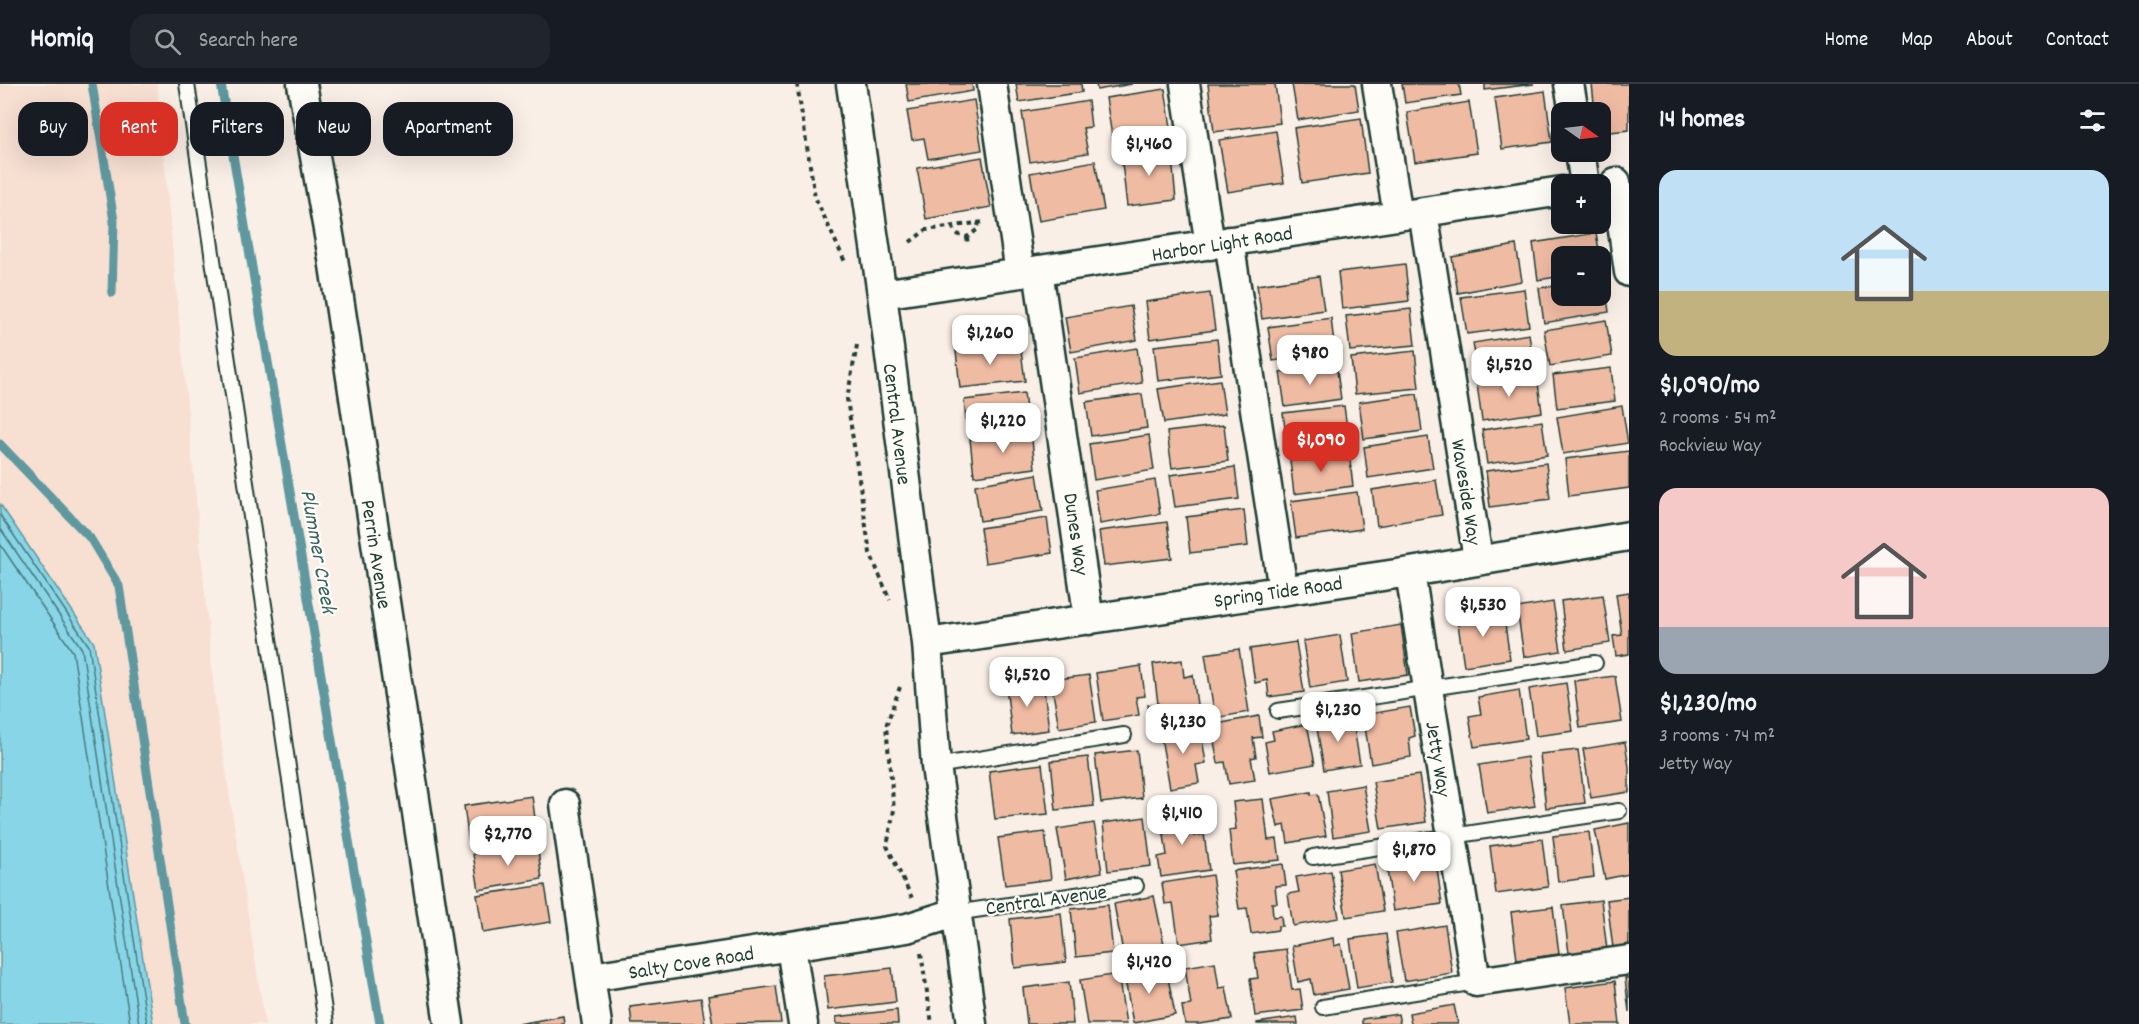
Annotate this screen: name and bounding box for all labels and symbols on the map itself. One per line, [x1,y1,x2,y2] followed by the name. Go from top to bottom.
[1551,102,1611,162] north arrow
[1100,126,1198,177] pin: $1,460
[1150,220,1295,272] street label: Harbor Light Road
[941,315,1039,366] pin: $1,260
[1274,335,1346,386] pin: $980
[1460,347,1558,398] pin: $1,520
[873,362,917,487] street label: Central Avenue
[954,403,1052,454] pin: $1,220
[1272,422,1370,473] pin: $1,090
[1441,437,1487,548] street label: Waveside Way
[290,487,343,618] water label: Plummer Creek
[1053,491,1095,578] street label: Dunes Way
[351,498,397,611] street label: Perrin Avenue
[1212,570,1345,618] street label: Spring Tide Road
[1434,587,1532,638] pin: $1,530
[978,657,1076,708] pin: $1,520
[1289,692,1387,743] pin: $1,230
[1134,704,1232,755] pin: $1,230
[1415,720,1457,800] street label: Jetty Way
[1133,795,1231,846] pin: $1,410
[459,816,557,867] pin: $2,770
[1365,832,1463,883] pin: $1,870
[984,879,1109,925] street label: Central Avenue
[626,940,757,990] street label: Salty Cove Road
[1100,944,1198,995] pin: $1,420

